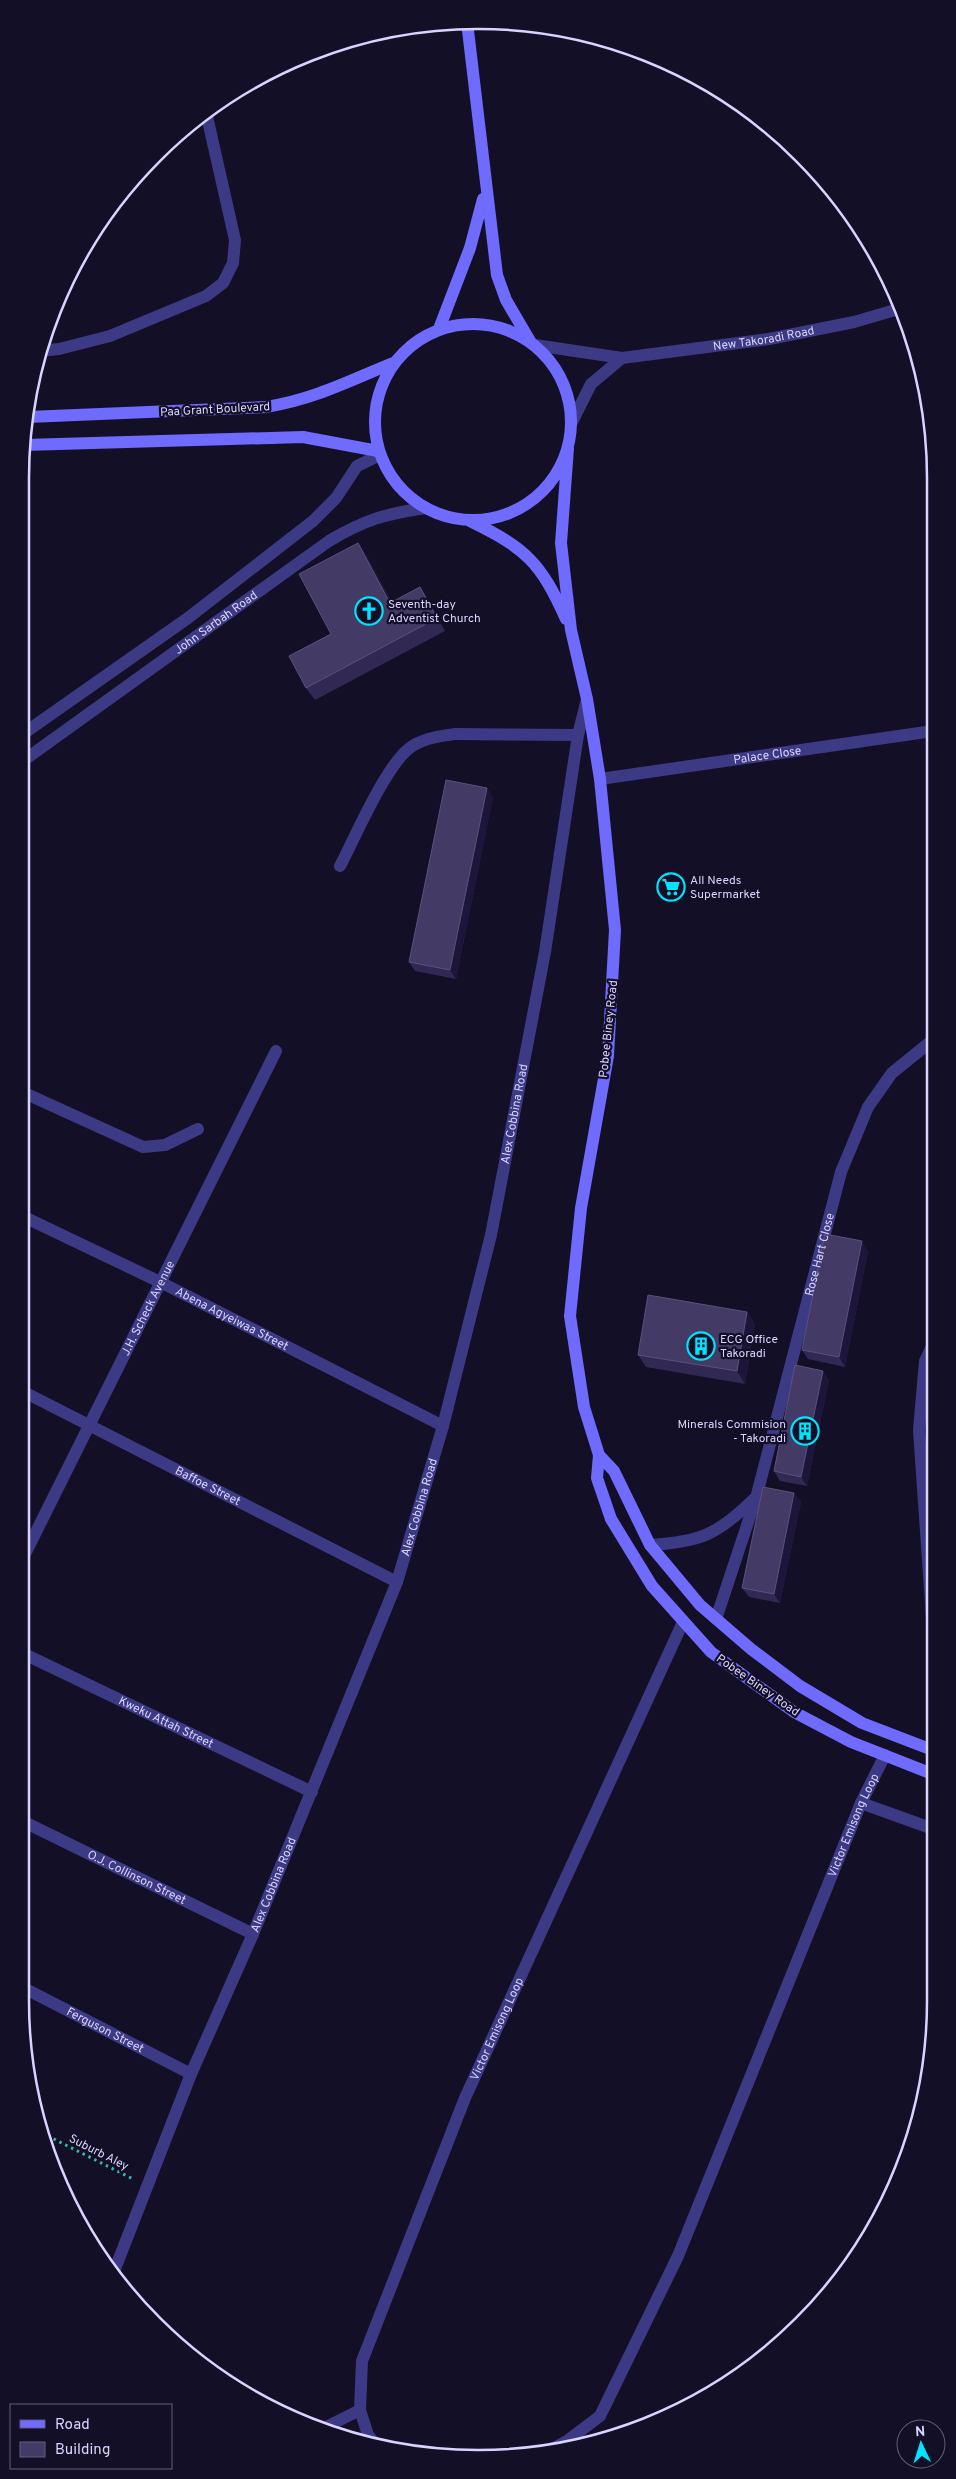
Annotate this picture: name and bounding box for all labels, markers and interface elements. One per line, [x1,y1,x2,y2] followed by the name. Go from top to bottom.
[712,323,816,355] street label: New Takoradi Road
[160,399,270,421] street label: Paa Grant Boulevard
[172,588,261,658] street label: John Sarbah Road
[354,596,384,626] church icon: Seventh-day Adventist Church
[388,597,481,627] place label: Seventh-day Adventist Church
[733,743,802,769] street label: Palace Close
[656,872,686,902] supermarket icon: All Needs Supermarket
[690,873,760,903] place label: All Needs Supermarket
[596,979,622,1079] street label: Pobee Biney Road
[498,1063,532,1165] street label: Alex Cobbina Road
[802,1212,839,1298] street label: Rose Hart Close
[118,1258,179,1359] street label: J.H. Scheck Avenue
[172,1284,291,1355] street label: Abena Agyeiwaa Street
[686,1331,716,1361] building icon: ECG Office Takoradi
[720,1332,778,1362] place label: ECG Office Takoradi
[790,1416,820,1446] building icon: Minerals Commision - Takoradi
[677,1417,786,1447] place label: Minerals Commision - Takoradi
[398,1457,442,1558] street label: Alex Cobbina Road
[172,1463,243,1510] street label: Baffoe Street
[713,1651,802,1721] street label: Pobee Biney Road
[116,1693,216,1753] street label: Kweku Attah Street
[825,1771,884,1880] street label: Victor Emisong Loop
[247,1835,301,1935] street label: Alex Cobbina Road
[84,1847,188,1909] street label: O.J. Collinson Street
[467,1975,528,2083] street label: Victor Emisong Loop
[63,2004,146,2057] street label: Ferguson Street
[66,2131,131,2175] street label: Suburb Aley
[10,2404,172,2469] legend
[55,2416,90,2435] text: Road
[896,2419,946,2469] north arrow
[915,2424,926,2441] text: N
[55,2441,110,2460] text: Building

